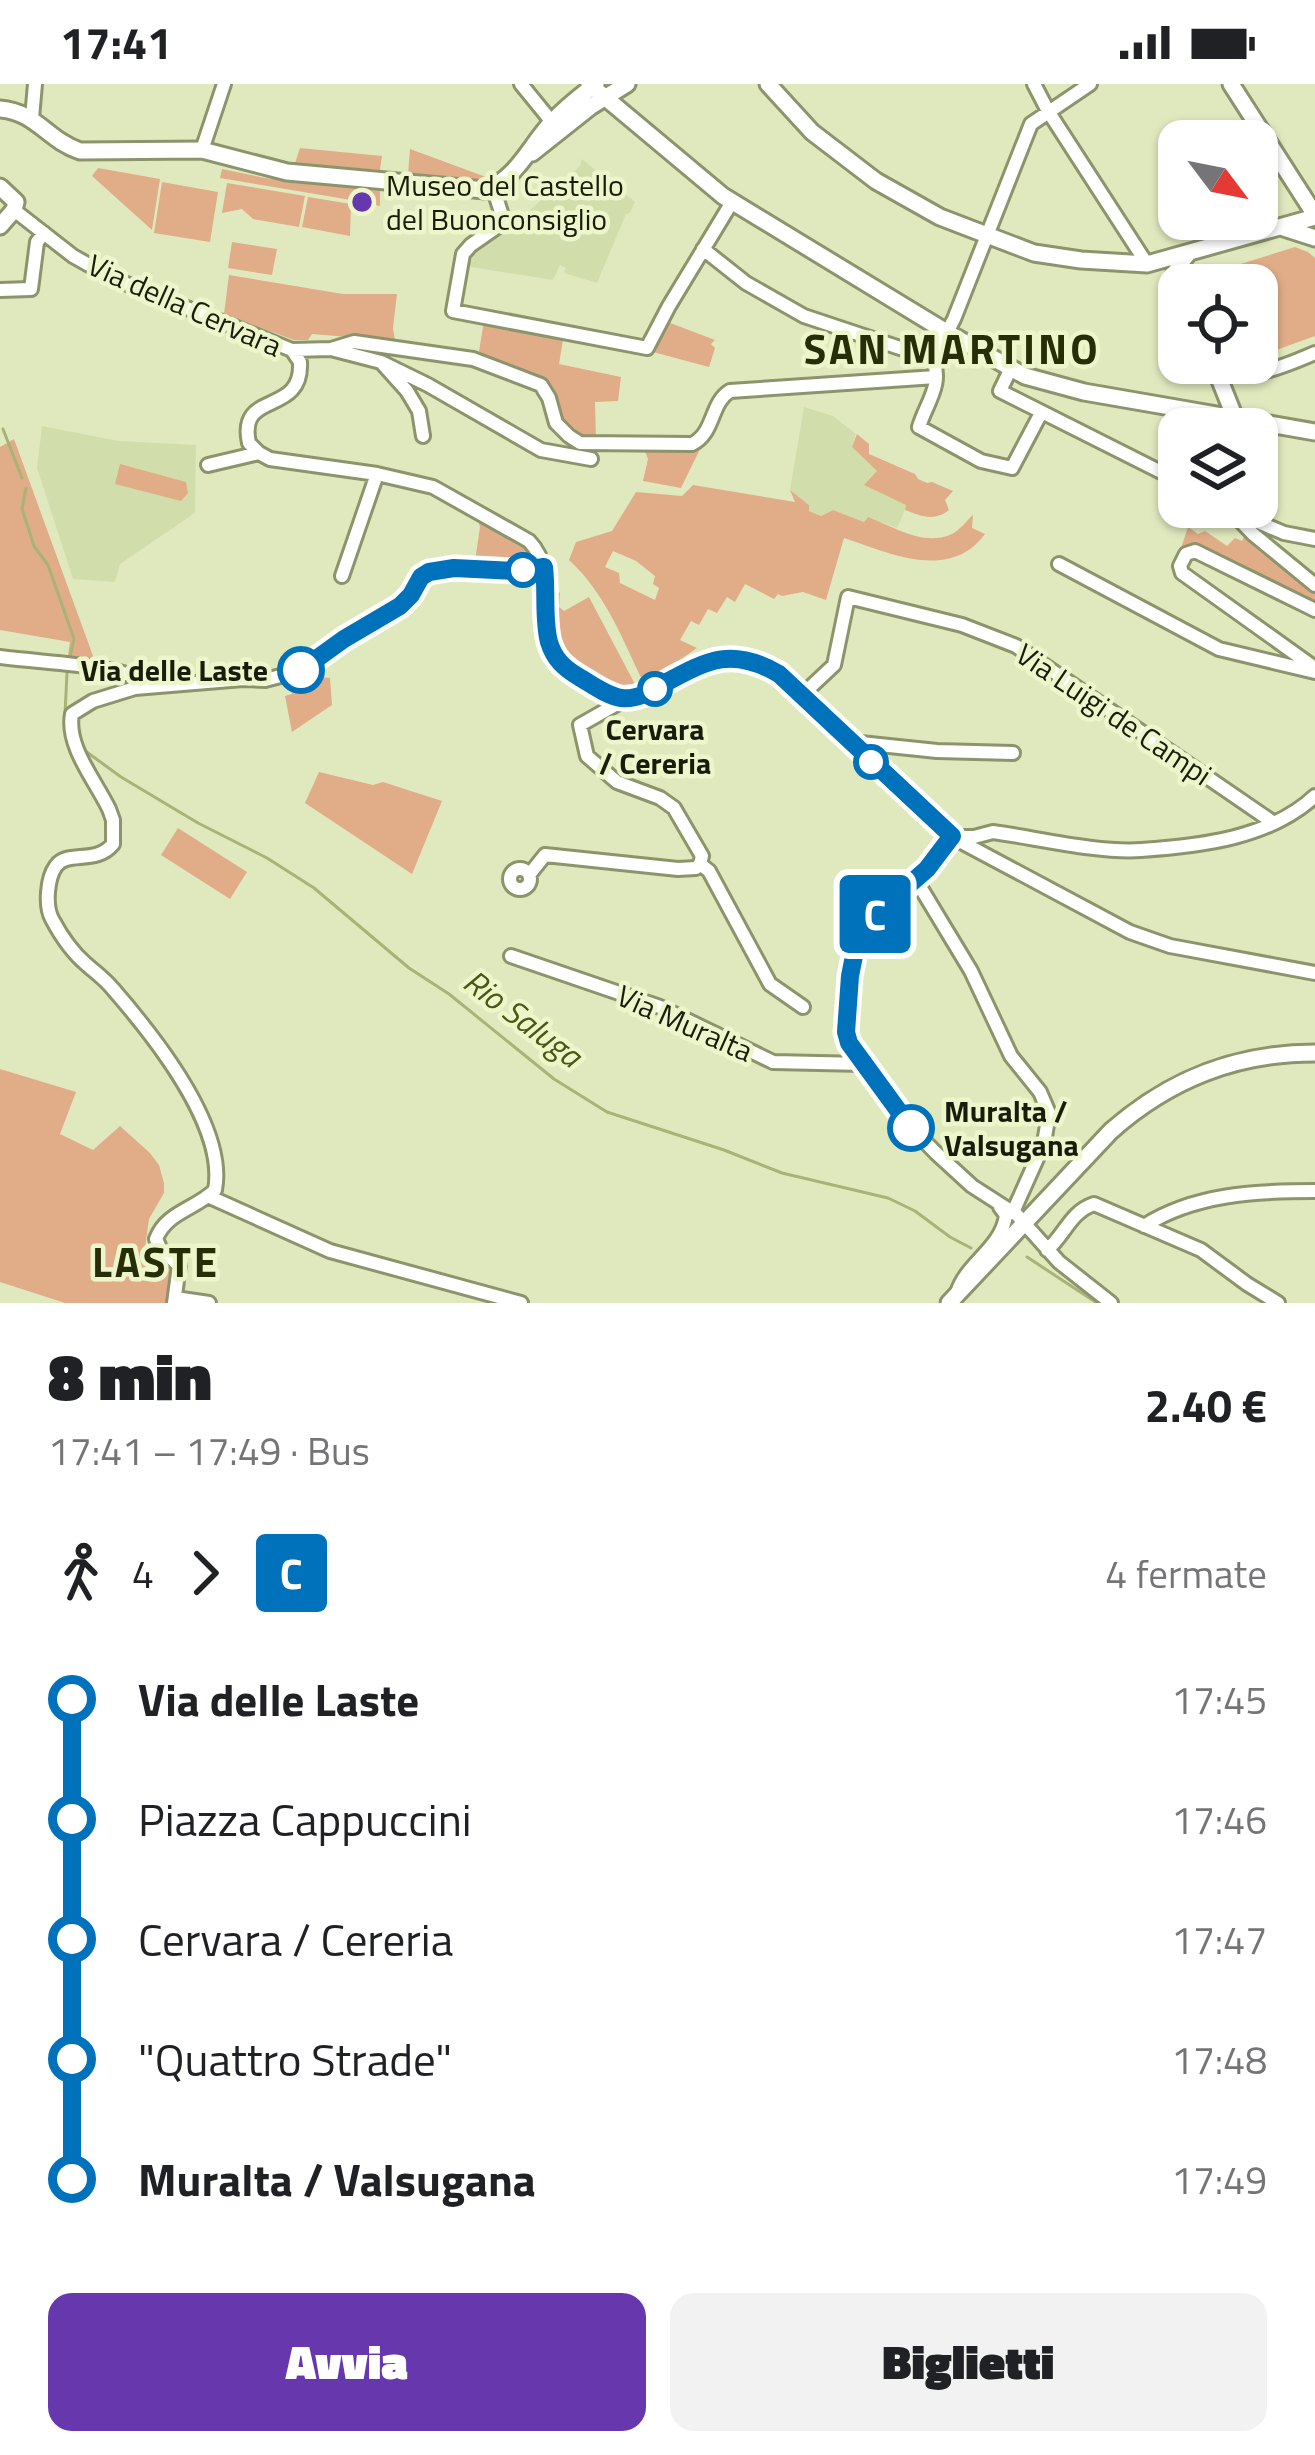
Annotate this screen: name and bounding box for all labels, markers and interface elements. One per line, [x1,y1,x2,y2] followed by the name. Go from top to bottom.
[60,8,172,76] text: 17:41
[1158,120,1278,240] north arrow
[1158,120,1278,528] map controls
[386,162,624,242] place label: Museo del Castello del Buonconsiglio
[349,189,375,215] marker: Museo del Castello del Buonconsiglio
[80,242,290,368] street label: Via della Cervara
[1158,264,1278,384] button: locate
[803,316,1101,380] district label: SAN MARTINO
[1158,408,1278,528] button: layers
[507,554,539,586] unlabelled marker
[1007,631,1221,797] street label: Via Luigi de Campi
[81,647,268,693] place label: Via delle Laste
[279,648,323,692] marker: Via delle Laste
[639,673,671,705] marker: Cervara / Cereria
[599,706,711,786] place label: Cervara / Cereria
[855,746,887,778] unlabelled marker
[836,875,914,953] line badge: C
[864,882,886,946] text: C
[453,957,595,1081] water label: Rio Saluga
[610,973,760,1073] street label: Via Muralta
[944,1088,1079,1168] place label: Muralta / Valsugana
[889,1106,933,1150] marker: Muralta / Valsugana
[92,1229,220,1293] district label: LASTE
[48,1325,212,1426] text: 8 min
[1145,1371,1267,1439] text: 2.40 €
[48,1421,370,1480] text: 17:41 – 17:49 · Bus
[48,1540,114,1606] icon: walk
[172,1540,238,1606] icon: forward
[280,1541,303,1605] text: C
[132,1544,154,1603] text: 4
[1105,1544,1267,1603] text: 4 fermate
[138,1665,419,1733] text: Via delle Laste
[1171,1670,1267,1729] text: 17:45
[138,1785,472,1853] text: Piazza Cappuccini
[1171,1790,1267,1849] text: 17:46
[138,1905,453,1973] text: Cervara / Cereria
[1171,1910,1267,1969] text: 17:47
[138,2025,452,2093] text: "Quattro Strade"
[1171,2030,1267,2089] text: 17:48
[138,2145,536,2213] text: Muralta / Valsugana
[1171,2150,1267,2209] text: 17:49
[48,2293,646,2431] button: Avvia
[670,2293,1267,2431] button: Biglietti

